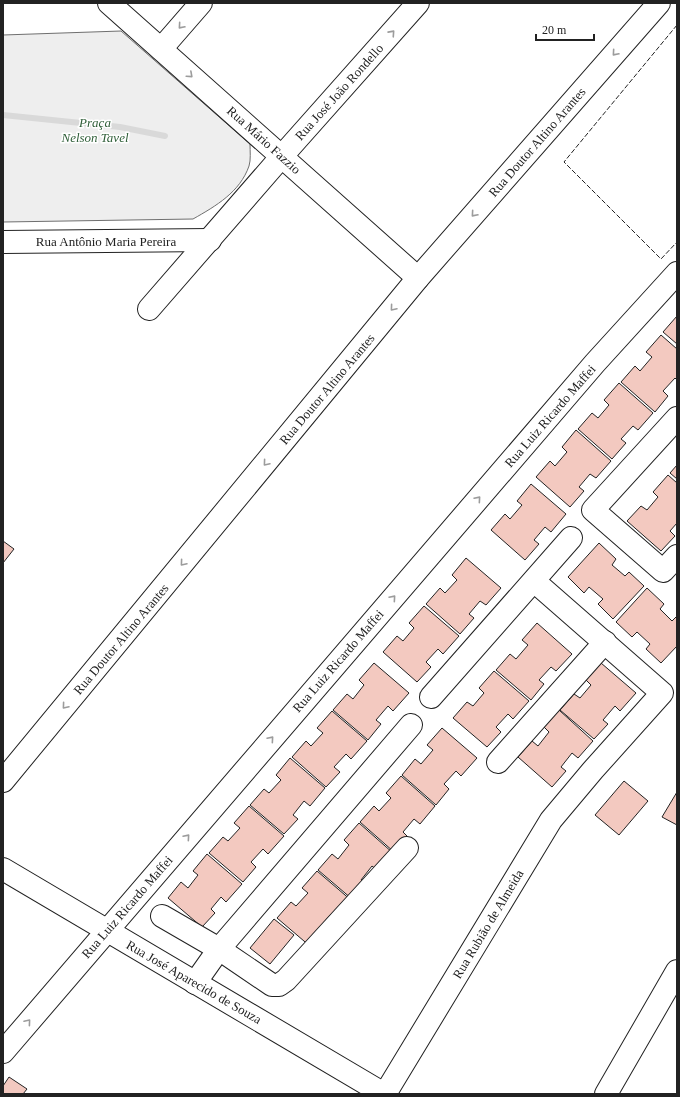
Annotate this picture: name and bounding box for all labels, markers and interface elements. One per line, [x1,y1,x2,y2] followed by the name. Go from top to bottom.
[536,16,594,42] scale bar
[179,21,186,29] one-way arrow
[542,23,567,37] text: 20 m
[387,30,394,38] one-way arrow
[292,41,386,143] street label: Rua José João Rondello
[613,49,620,56] one-way arrow
[185,70,193,77] one-way arrow
[485,84,589,200] street label: Rua Doutor Altino Arantes
[224,103,304,177] street label: Rua Mário Fazzio
[60,115,129,145] park label: Praça Nelson Tavel
[471,209,479,217] one-way arrow
[36,234,176,249] street label: Rua Antônio Maria Pereira
[391,304,398,311] one-way arrow
[276,331,378,447] street label: Rua Doutor Altino Arantes
[501,361,599,470] street label: Rua Luiz Ricardo Maffei
[263,458,270,465] one-way arrow
[473,497,480,504] one-way arrow
[181,558,188,565] one-way arrow
[70,581,172,697] street label: Rua Doutor Altino Arantes
[388,595,395,602] one-way arrow
[289,606,387,715] street label: Rua Luiz Ricardo Maffei
[62,702,69,709] one-way arrow
[267,736,274,743] one-way arrow
[182,835,189,842] one-way arrow
[78,852,176,961] street label: Rua Luiz Ricardo Maffei
[449,867,527,981] street label: Rua Rubião de Almeida
[124,937,265,1027] street label: Rua José Aparecido de Souza
[24,1020,31,1027] one-way arrow

